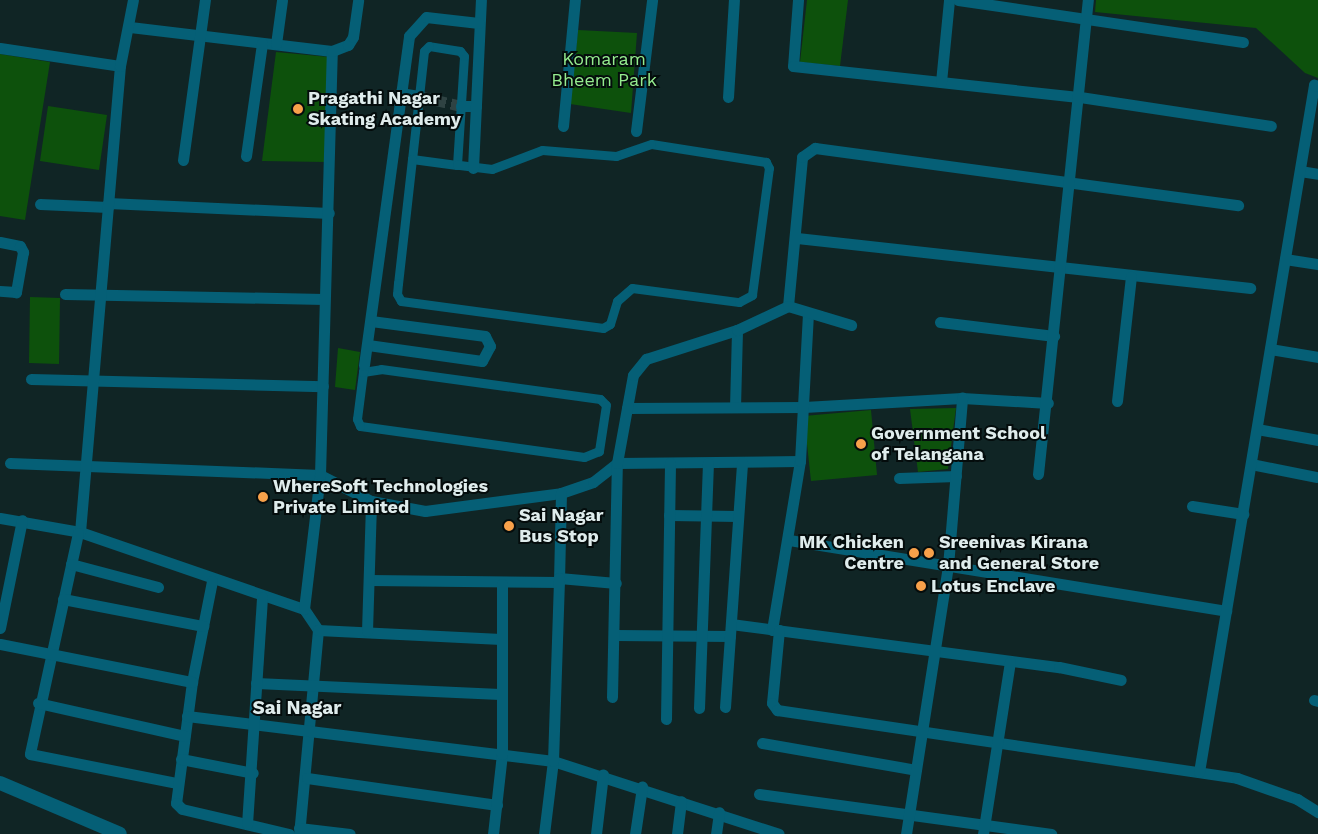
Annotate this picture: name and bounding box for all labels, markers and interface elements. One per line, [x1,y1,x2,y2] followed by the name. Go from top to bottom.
[551,49,657,92] park label: Komaram Bheem Park
[308,88,461,130] place label: Pragathi Nagar Skating Academy
[292,103,304,115] marker: Pragathi Nagar Skating Academy
[871,423,1046,466] place label: Government School of Telangana
[855,438,867,450] marker: Government School of Telangana
[273,476,488,518] place label: WhereSoft Technologies Private Limited
[257,491,269,503] marker: WhereSoft Technologies Private Limited
[519,505,603,548] place label: Sai Nagar Bus Stop
[503,520,515,532] marker: Sai Nagar Bus Stop
[799,532,904,574] place label: MK Chicken Centre
[939,532,1099,574] place label: Sreenivas Kirana and General Store
[908,547,920,559] marker: MK Chicken Centre
[923,547,935,559] marker: Sreenivas Kirana and General Store
[931,575,1055,597] place label: Lotus Enclave
[915,580,927,592] marker: Lotus Enclave
[252,697,342,719] district label: Sai Nagar

